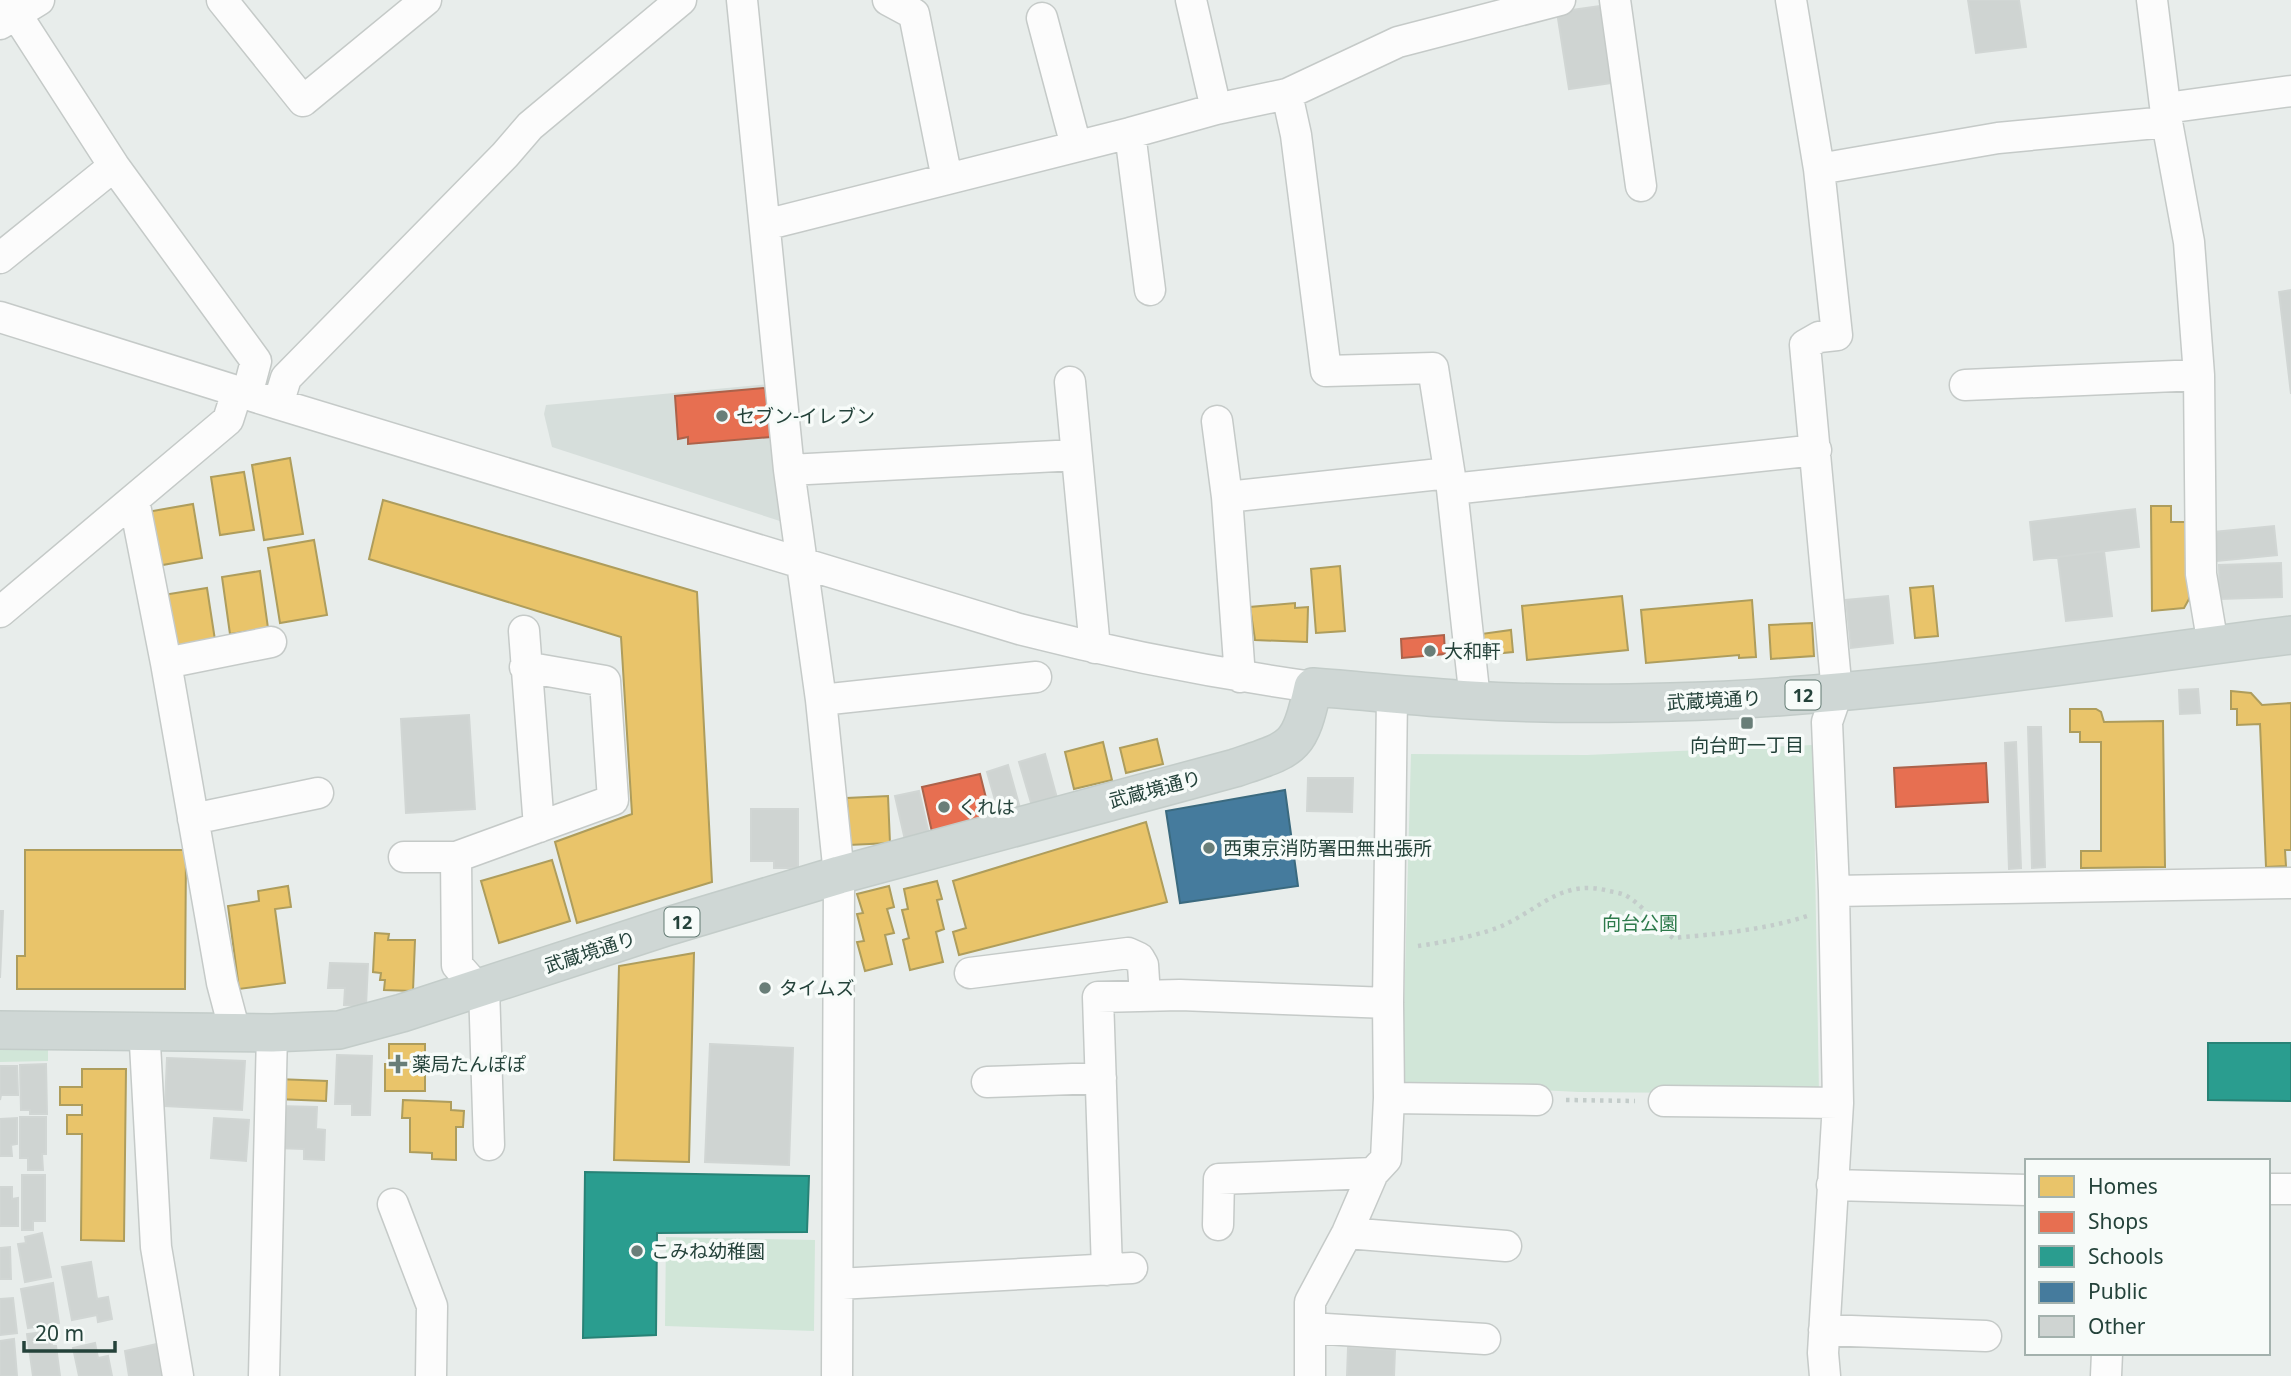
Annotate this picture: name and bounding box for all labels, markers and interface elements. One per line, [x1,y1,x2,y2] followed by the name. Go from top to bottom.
[736,403,875,429] place label: セブン-イレブン
[714,408,730,424] marker: セブン-イレブン
[1444,638,1501,664] place label: 大和軒
[1422,643,1438,659] marker: 大和軒
[1786,680,1820,710] road number: 12
[1666,685,1762,715] street label: 武蔵境通り
[1739,715,1755,731] marker: 向台町一丁目
[1690,732,1804,758] place label: 向台町一丁目
[1106,764,1204,814] street label: 武蔵境通り
[958,794,1015,820] place label: くれは
[936,799,952,815] marker: くれは
[1223,835,1432,861] place label: 西東京消防署田無出張所
[1201,840,1217,856] marker: 西東京消防署田無出張所
[664,908,700,937] road number: 12
[1602,910,1678,936] park label: 向台公園
[541,925,639,979] street label: 武蔵境通り
[779,975,855,1001] place label: タイムズ
[757,980,773,996] marker: タイムズ
[412,1051,526,1077] place label: 薬局たんぽぽ
[390,1056,406,1072] marker: 薬局たんぽぽ
[2025,1159,2270,1355] legend
[2088,1172,2158,1200] text: Homes
[2088,1207,2148,1235] text: Shops
[651,1238,765,1264] place label: こみね幼稚園
[2088,1242,2163,1270] text: Schools
[629,1243,645,1259] marker: こみね幼稚園
[2088,1277,2148,1305] text: Public
[24,1310,116,1354] scale bar
[2088,1312,2146,1340] text: Other
[35,1319,84,1347] text: 20 m

